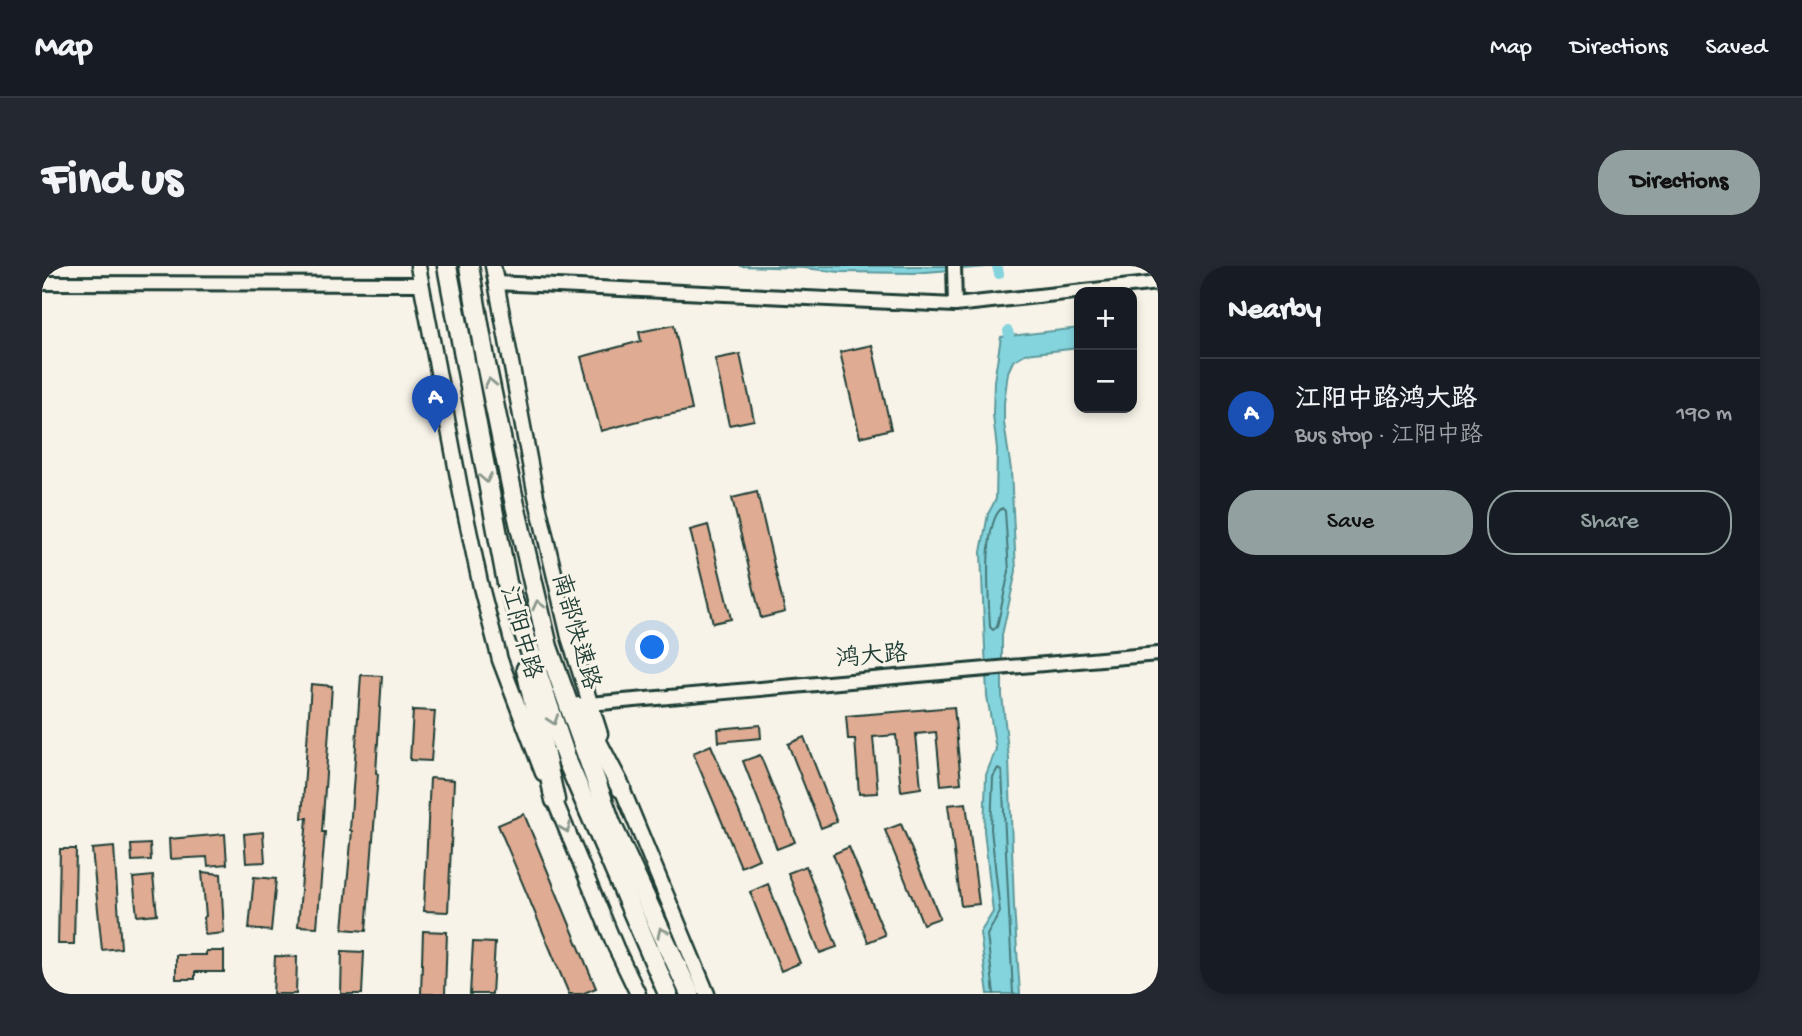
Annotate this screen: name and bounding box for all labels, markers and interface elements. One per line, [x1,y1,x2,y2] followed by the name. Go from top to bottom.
[35,29,92,67] text: Map
[1490,34,1532,63] text: Map
[1570,34,1668,63] text: Directions
[1706,34,1767,63] text: Saved
[1598,150,1760,215] button: Directions
[42,153,182,211] text: Find us
[1074,287,1137,413] map controls
[1074,287,1137,350] button: +
[1228,294,1321,329] text: Nearby
[1074,350,1137,413] button: −
[412,375,458,433] pin: A
[483,377,498,389] one-way arrow
[1295,386,1477,417] text: 江阳中路鸿大路
[1244,401,1258,428] text: A
[1676,401,1732,428] text: 190 m
[1295,423,1483,450] text: Bus stop · 江阳中路
[477,472,492,484] one-way arrow
[1228,490,1473,555] button: Save
[1487,490,1732,555] button: Share
[544,570,606,694] street label: 南部快速路
[492,582,548,683] street label: 江阳中路
[532,599,546,611] one-way arrow
[635,630,669,664] your location
[835,638,909,676] street label: 鸿大路
[545,713,559,726] one-way arrow
[557,821,571,833] one-way arrow
[656,927,670,939] one-way arrow

